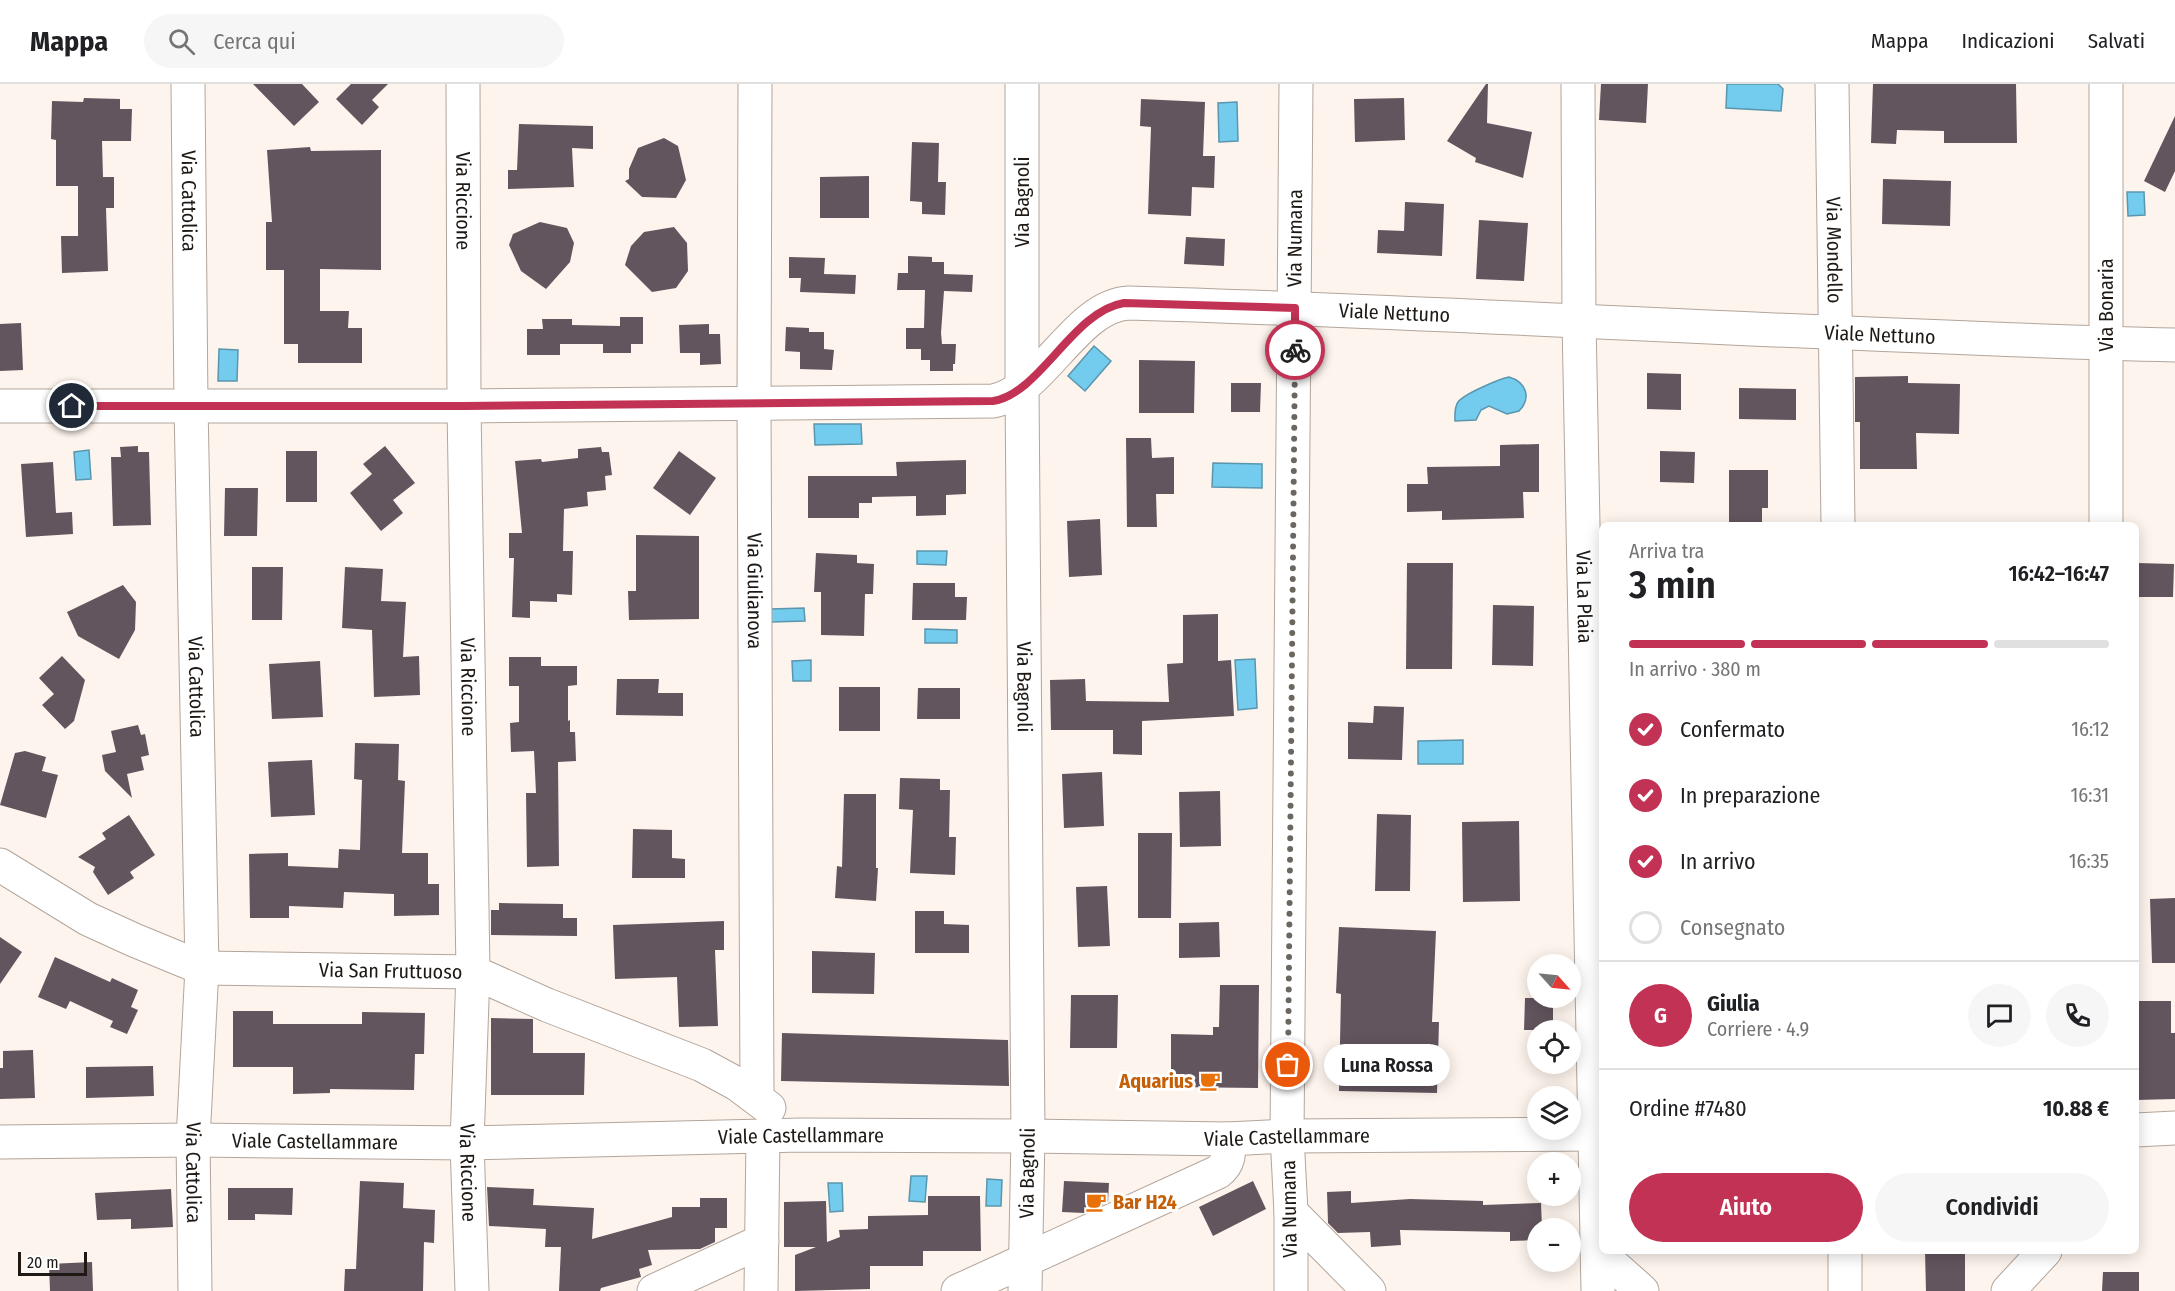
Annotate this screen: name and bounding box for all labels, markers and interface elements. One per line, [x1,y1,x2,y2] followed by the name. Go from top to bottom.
[144,14,564,68] search box
[30,25,108,58] text: Mappa
[165,25,198,58] icon: search
[213,28,296,55] text: Cerca qui
[1871,28,1928,54] text: Mappa
[1961,28,2055,54] text: Indicazioni
[2088,28,2145,54] text: Salvati
[177,150,202,252] street label: Via Cattolica
[451,152,476,250] street label: Via Riccione
[1010,156,1034,248] street label: Via Bagnoli
[1282,189,1307,287] street label: Via Numana
[1822,196,1847,303] street label: Via Mondello
[2094,258,2118,352] street label: Via Bonaria
[1338,298,1451,327] street label: Viale Nettuno
[1265,320,1325,380] courier
[1824,320,1936,349] street label: Viale Nettuno
[1279,334,1312,367] icon: bike
[46,380,97,431] pin
[55,389,88,422] icon: home
[743,533,767,649] street label: Via Giulianova
[1629,539,1704,563] text: Arriva tra
[1571,550,1597,644] street label: Via La Plaia
[2008,560,2109,587] text: 16:42–16:47
[1629,562,1716,608] text: 3 min
[184,636,209,738] street label: Via Cattolica
[456,638,481,736] street label: Via Riccione
[1012,641,1037,733] street label: Via Bagnoli
[1629,657,1761,681] text: In arrivo · 380 m
[1629,713,1662,746] icon: check
[1680,716,1785,743] text: Confermato
[2071,717,2109,741] text: 16:12
[1629,779,1662,812] icon: check
[1680,782,1821,809] text: In preparazione
[2071,783,2109,807] text: 16:31
[1629,845,1662,878] icon: check
[1680,848,1755,875] text: In arrivo
[2069,849,2109,873] text: 16:35
[1680,914,1785,941] text: Consegnato
[1527,954,1581,1008] north arrow
[1527,954,1581,1272] map controls
[319,958,463,984] street label: Via San Fruttuoso
[1968,984,2031,1047] button: chat
[2046,984,2109,1047] button: phone
[1707,990,1760,1017] text: Giulia
[1654,1002,1667,1029] text: G
[1707,1017,1809,1041] text: Corriere · 4.9
[1527,1020,1581,1074] button: locate
[1262,1039,1313,1090] pin
[1324,1044,1450,1086] callout: Luna Rossa
[1271,1048,1304,1081] icon: bag
[1341,1053,1433,1077] text: Luna Rossa
[1118,1069,1193,1093] place label: Aquarius
[1198,1069,1222,1093] cafe icon: Aquarius
[1527,1086,1581,1140] button: layers
[1629,1095,1747,1122] text: Ordine #7480
[2043,1095,2109,1122] text: 10.88 €
[181,1121,206,1223] street label: Via Cattolica
[455,1123,482,1222] street label: Via Riccione
[718,1123,884,1149] street label: Viale Castellammare
[1204,1123,1370,1151] street label: Viale Castellammare
[1014,1127,1040,1219] street label: Via Bagnoli
[232,1128,398,1154] street label: Viale Castellammare
[1527,1152,1581,1206] button: +
[1276,1160,1302,1258] street label: Via Numana
[1629,1173,1863,1242] button: Aiuto
[1875,1173,2109,1242] button: Condividi
[1084,1190,1108,1214] cafe icon: Bar H24
[1113,1190,1177,1214] place label: Bar H24
[1527,1218,1581,1272] button: −
[18,1249,87,1276] scale bar
[27,1253,58,1272] text: 20 m

